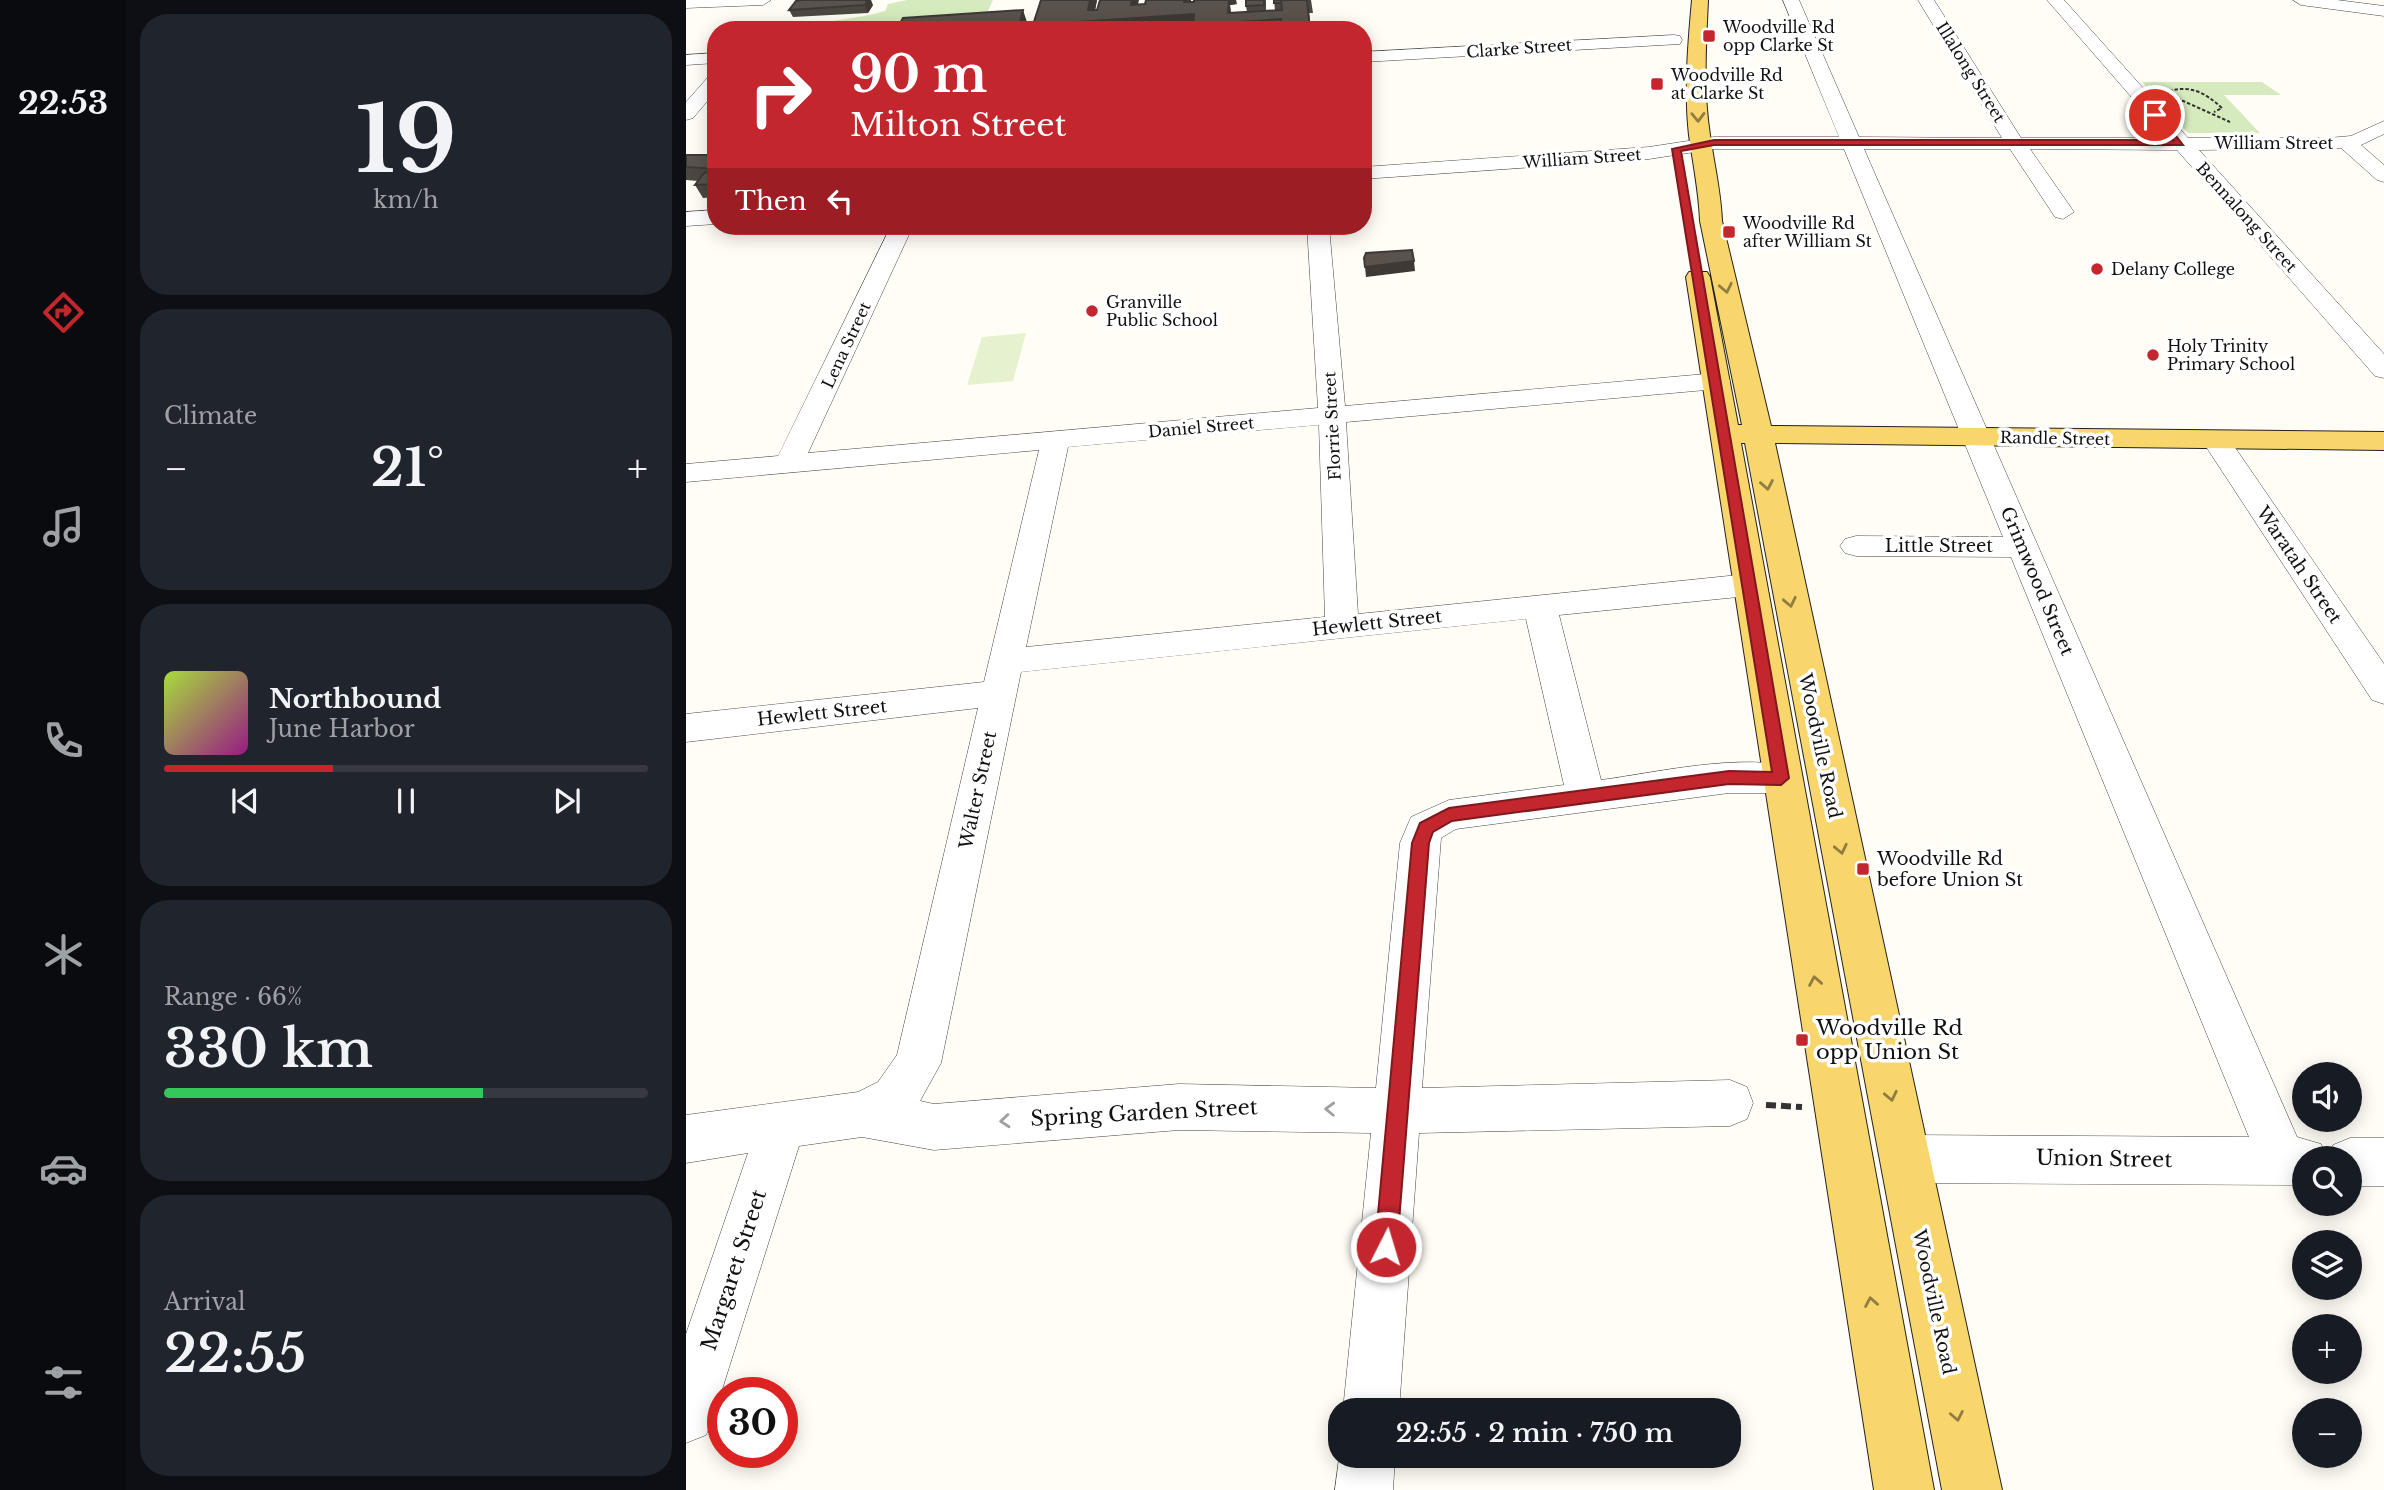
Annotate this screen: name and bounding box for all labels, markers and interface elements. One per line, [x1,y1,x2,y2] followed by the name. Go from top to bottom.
[1722,17,1835,55] place label: Woodville Rd opp Clarke St
[1932,18,2010,126] street label: Illalong Street
[1701,28,1717,44] marker: Woodville Rd opp Clarke St
[1466,34,1572,62] street label: Clarke Street
[850,44,987,105] text: 90 m
[735,49,826,140] icon: right
[1670,65,1783,103] place label: Woodville Rd at Clarke St
[1649,76,1665,92] marker: Woodville Rd at Clarke St
[18,83,108,123] text: 22:53
[355,84,457,197] text: 19
[2125,85,2185,145] pin
[2136,96,2174,134] icon: arrive
[850,105,1067,145] text: Milton Street
[1691,112,1706,123] one-way arrow
[2214,133,2333,153] street label: William Street
[1521,144,1642,172] street label: William Street
[2192,158,2302,276] street label: Bennalong Street
[821,182,859,220] icon: left
[735,185,807,217] text: Then
[373,186,439,214] text: km/h
[1742,213,1872,251] place label: Woodville Rd after William St
[1721,224,1737,240] marker: Woodville Rd after William St
[2111,259,2235,279] place label: Delany College
[2089,261,2105,277] marker: Delany College
[1718,282,1732,294] one-way arrow
[39,288,88,337] icon: directions
[1106,292,1218,330] place label: Granville Public School
[817,299,875,391] street label: Lena Street
[1084,303,1100,319] marker: Granville Public School
[2167,336,2295,374] place label: Holy Trinity Primary School
[2145,347,2161,363] marker: Holy Trinity Primary School
[1319,371,1345,481] street label: Florrie Street
[164,402,257,430] text: Climate
[1147,412,1255,442] street label: Daniel Street
[2000,427,2110,449] street label: Randle Street
[371,436,444,500] text: 21°
[164,445,188,492] text: −
[627,445,648,492] text: +
[1759,479,1774,491] one-way arrow
[2251,501,2346,628] street label: Waratah Street
[39,502,88,551] icon: music
[1996,503,2078,659] street label: Grimwood Street
[1885,535,1993,557] street label: Little Street
[1782,596,1797,608] one-way arrow
[1311,605,1443,641] street label: Hewlett Street
[1794,671,1846,820] street label: Woodville Road
[269,683,441,715] text: Northbound
[756,695,888,731] street label: Hewlett Street
[269,715,415,743] text: June Harbor
[39,716,88,765] icon: phone
[955,729,1001,852] street label: Walter Street
[226,782,264,820] icon: previous
[387,782,425,820] icon: pause
[548,782,586,820] icon: next
[1832,843,1847,855] one-way arrow
[1876,848,2023,891] place label: Woodville Rd before Union St
[1855,861,1871,877] marker: Woodville Rd before Union St
[39,930,88,979] icon: climate
[1808,975,1823,987] one-way arrow
[164,983,302,1011] text: Range · 66%
[1815,1015,1963,1065] place label: Woodville Rd opp Union St
[164,1017,373,1081] text: 330 km
[1794,1032,1810,1048] marker: Woodville Rd opp Union St
[2292,1062,2362,1468] map controls
[2292,1062,2362,1132] button: sound
[1883,1090,1898,1102] one-way arrow
[1030,1094,1258,1132] street label: Spring Garden Street
[1324,1101,1335,1117] one-way arrow
[1000,1113,1011,1128] one-way arrow
[39,1144,88,1193] icon: car
[2036,1145,2172,1173] street label: Union Street
[2292,1146,2362,1216] button: search
[696,1186,772,1354] street label: Margaret Street
[1349,1210,1423,1284] position arrow
[1908,1227,1960,1376] street label: Woodville Road
[2292,1230,2362,1300] button: layers
[164,1288,245,1316] text: Arrival
[1865,1296,1880,1308] one-way arrow
[2292,1314,2362,1384] button: +
[164,1322,306,1386] text: 22:55
[39,1358,88,1407] icon: filters
[707,1377,798,1468] speed limit sign: 30
[2292,1398,2362,1468] button: −
[1948,1410,1963,1422] one-way arrow
[1396,1417,1673,1449] text: 22:55 · 2 min · 750 m

